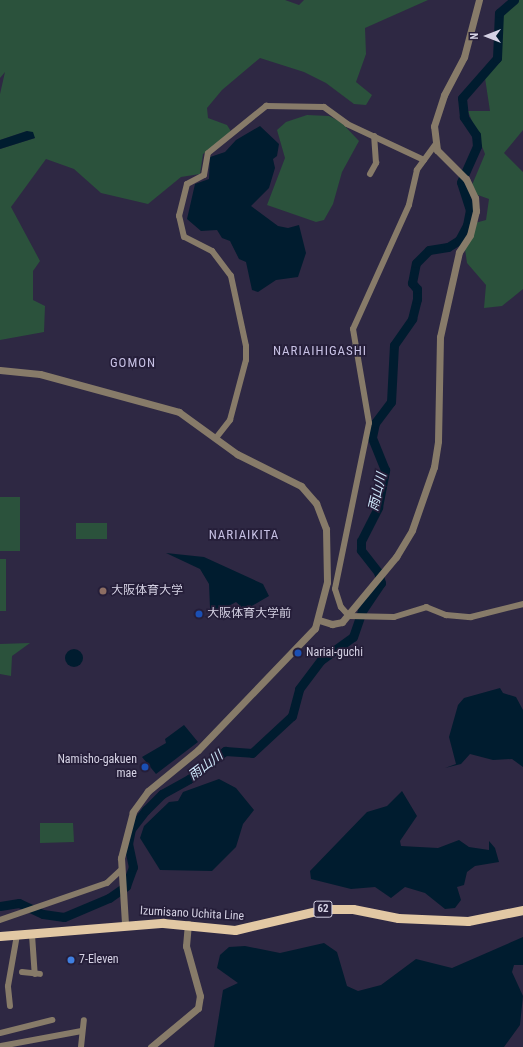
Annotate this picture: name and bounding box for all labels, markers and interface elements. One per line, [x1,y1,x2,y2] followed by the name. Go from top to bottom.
[467,16,507,56] north arrow
[468,33,481,39] text: N
[273,343,367,359] district label: NARIAIHIGASHI
[110,355,156,371] district label: GOMON
[366,471,390,513] water label: 雨山川
[209,527,279,543] district label: NARIAIKITA
[111,584,183,598] place label: 大阪体育大学
[98,586,108,596] marker: 大阪体育大学
[207,607,291,621] place label: 大阪体育大学前
[194,609,204,619] marker: 大阪体育大学前
[306,646,363,660] place label: Nariai-guchi
[293,648,303,658] marker: Nariai-guchi
[186,748,226,784] water label: 雨山川
[57,753,137,781] place label: Namisho-gakuen mae
[140,762,150,772] marker: Namisho-gakuen mae
[313,900,333,918] road number: 62
[139,904,245,924] street label: Izumisano Uchita Line
[79,953,119,967] place label: 7-Eleven
[66,955,76,965] marker: 7-Eleven

